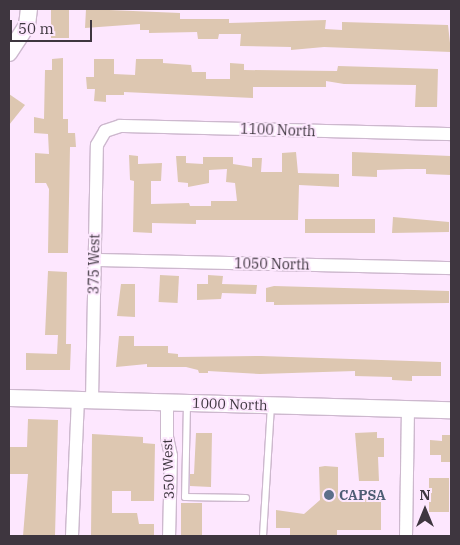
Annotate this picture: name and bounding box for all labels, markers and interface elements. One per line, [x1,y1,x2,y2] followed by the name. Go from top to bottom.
[12,10,95,42] scale bar
[18,19,54,38] text: 50 m
[240,120,316,140] street label: 1100 North
[85,234,103,294] street label: 375 West
[234,255,310,273] street label: 1050 North
[192,394,268,414] street label: 1000 North
[159,438,177,500] street label: 350 West
[400,485,450,535] north arrow
[419,486,431,504] text: N
[339,487,386,503] place label: CAPSA
[323,489,335,501] marker: CAPSA

